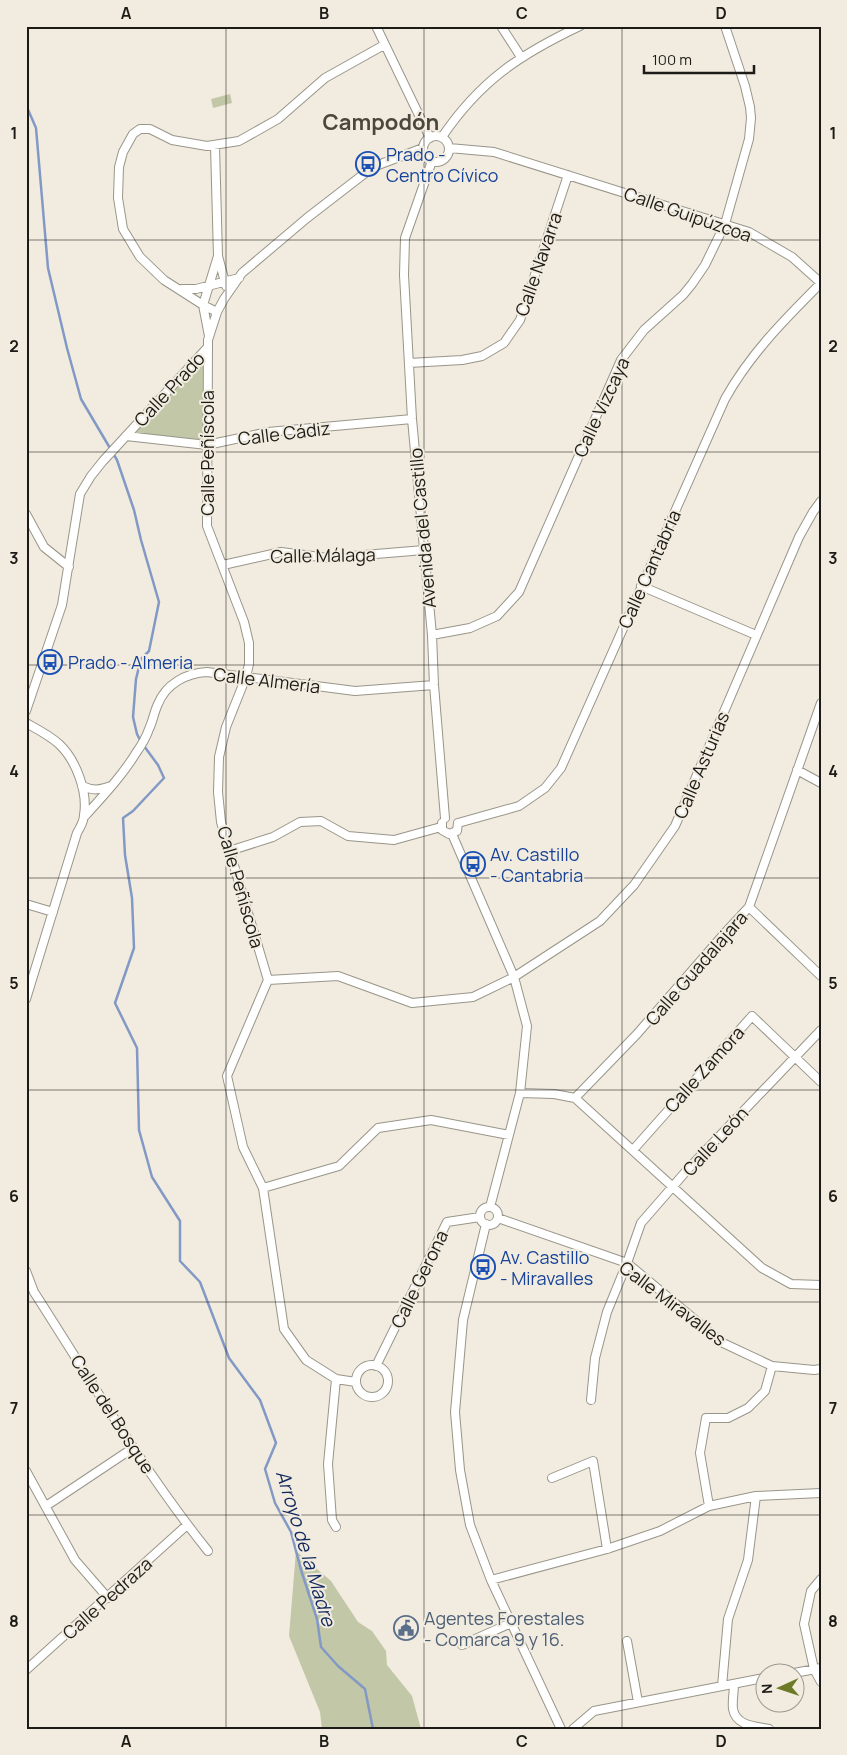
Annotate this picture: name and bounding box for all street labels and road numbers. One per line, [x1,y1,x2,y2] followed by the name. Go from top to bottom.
[621,181,755,247] street label: Calle Guipúzcoa
[509,209,567,319] street label: Calle Navarra
[128,347,210,431] street label: Calle Prado
[567,353,635,461] street label: Calle Vizcaya
[195,390,219,516] street label: Calle Peñíscola
[237,415,331,451] street label: Calle Cádiz
[403,447,441,609] street label: Avenida del Castillo
[612,506,686,632] street label: Calle Cantabria
[270,542,376,568] street label: Calle Málaga
[212,662,322,698] street label: Calle Almería
[668,708,734,822] street label: Calle Asturias
[212,823,270,951] street label: Calle Peñíscola
[640,906,752,1030] street label: Calle Guadalajara
[659,1021,749,1117] street label: Calle Zamora
[677,1101,753,1181] street label: Calle León
[385,1226,453,1332] street label: Calle Gerona
[615,1255,731,1351] street label: Calle Miravalles
[66,1350,160,1478] street label: Calle del Bosque
[57,1551,157,1645] street label: Calle Pedraza

